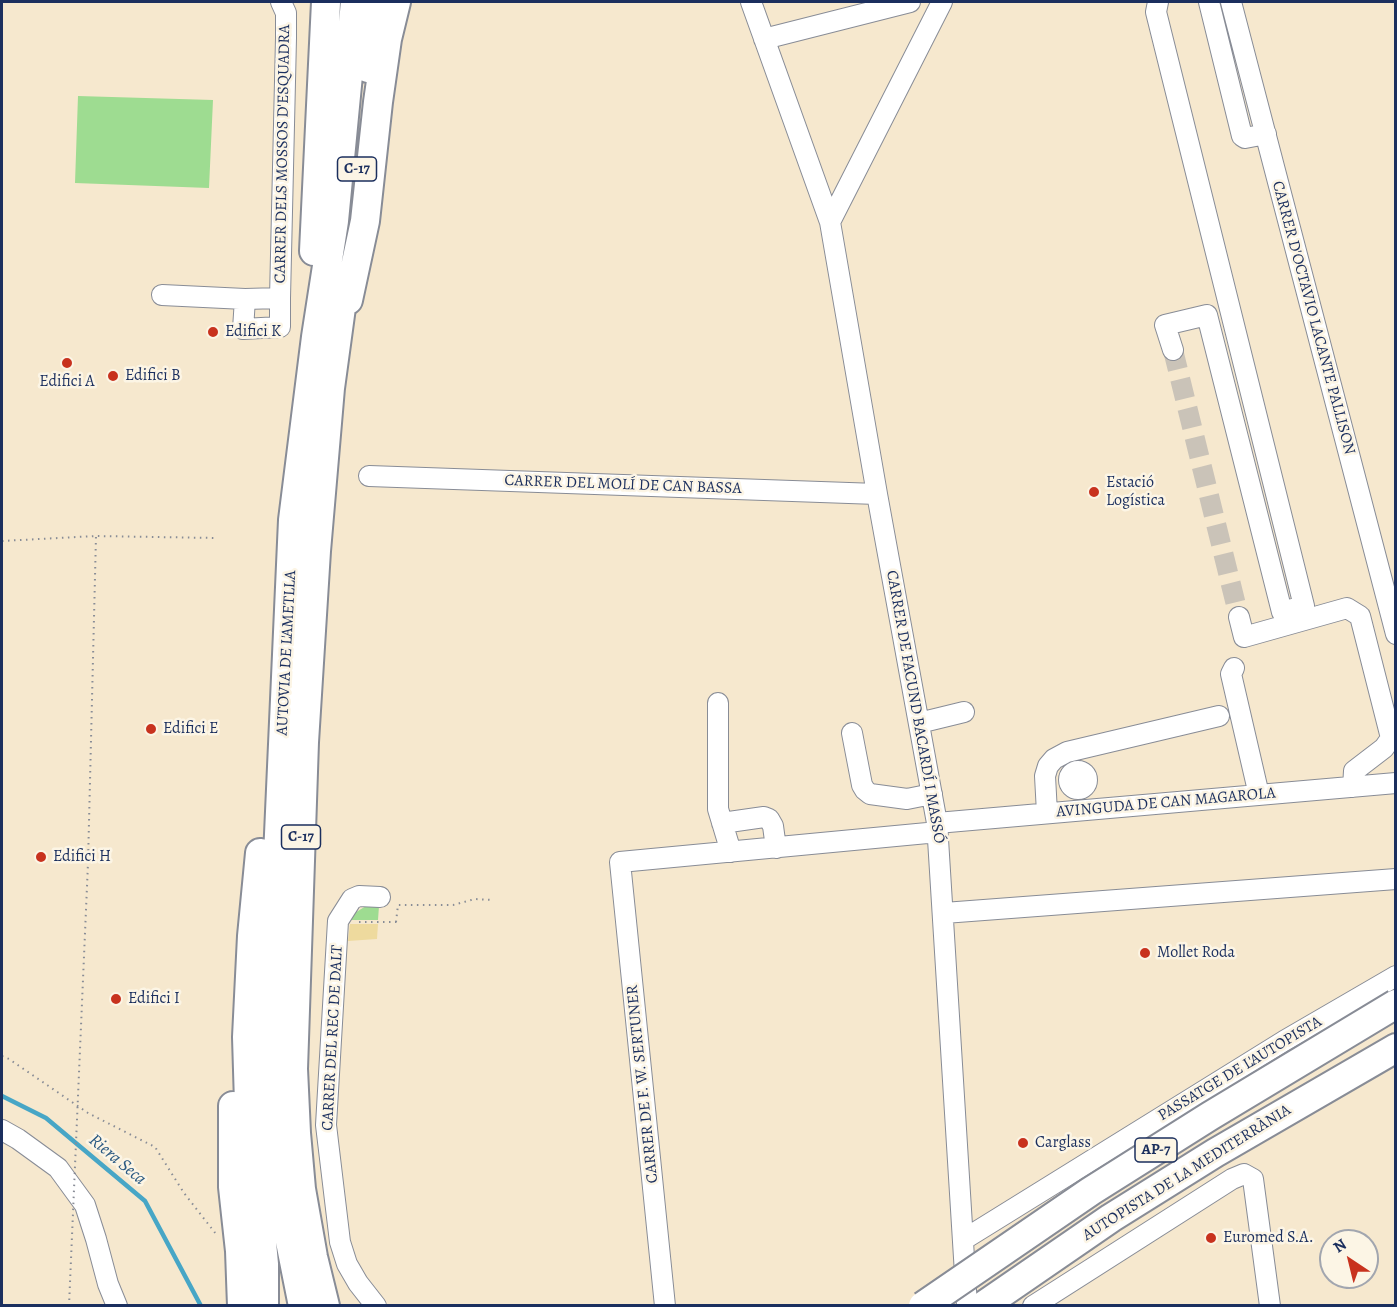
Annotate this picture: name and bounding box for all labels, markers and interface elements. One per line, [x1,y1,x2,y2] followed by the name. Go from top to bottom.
[271,24,295,284] street label: CARRER DELS MOSSOS D'ESQUADRA
[338,157,376,181] road number: C-17
[1267,179,1359,457] street label: CARRER D'OCTAVIO LACANTE PALLISON
[225,322,281,342] place label: Edifici K
[206,325,220,339] marker: Edifici K
[60,356,74,370] marker: Edifici A
[125,366,181,386] place label: Edifici B
[106,369,120,383] marker: Edifici B
[39,372,95,392] place label: Edifici A
[504,471,742,499] street label: CARRER DEL MOLÍ DE CAN BASSA
[1106,473,1165,511] place label: Estació Logística
[1087,485,1101,499] marker: Estació Logística
[881,569,949,845] street label: CARRER DE FACUND BACARDÍ I MASSÓ
[273,570,301,736] street label: AUTOVIA DE L'AMETLLA
[163,719,218,739] place label: Edifici E
[144,722,158,736] marker: Edifici E
[1056,784,1276,822] street label: AVINGUDA DE CAN MAGAROLA
[282,825,320,849] road number: C-17
[53,847,111,867] place label: Edifici H
[34,850,48,864] marker: Edifici H
[1157,943,1235,963] place label: Mollet Roda
[319,945,347,1131] street label: CARRER DEL REC DE DALT
[1138,946,1152,960] marker: Mollet Roda
[623,984,663,1184] street label: CARRER DE F. W. SERTUNER
[128,989,180,1009] place label: Edifici I
[109,992,123,1006] marker: Edifici I
[1155,1012,1325,1126] street label: PASSATGE DE L'AUTOPISTA
[1079,1101,1295,1245] street label: AUTOPISTA DE LA MEDITERRÀNIA
[84,1130,150,1190] water label: Riera Seca
[1035,1133,1091,1153] place label: Carglass
[1016,1136,1030,1150] marker: Carglass
[1135,1138,1177,1162] road number: AP-7
[1223,1228,1314,1248] place label: Euromed S.A.
[1319,1229,1379,1289] north arrow
[1204,1231,1218,1245] marker: Euromed S.A.
[1329,1234,1351,1258] text: N

